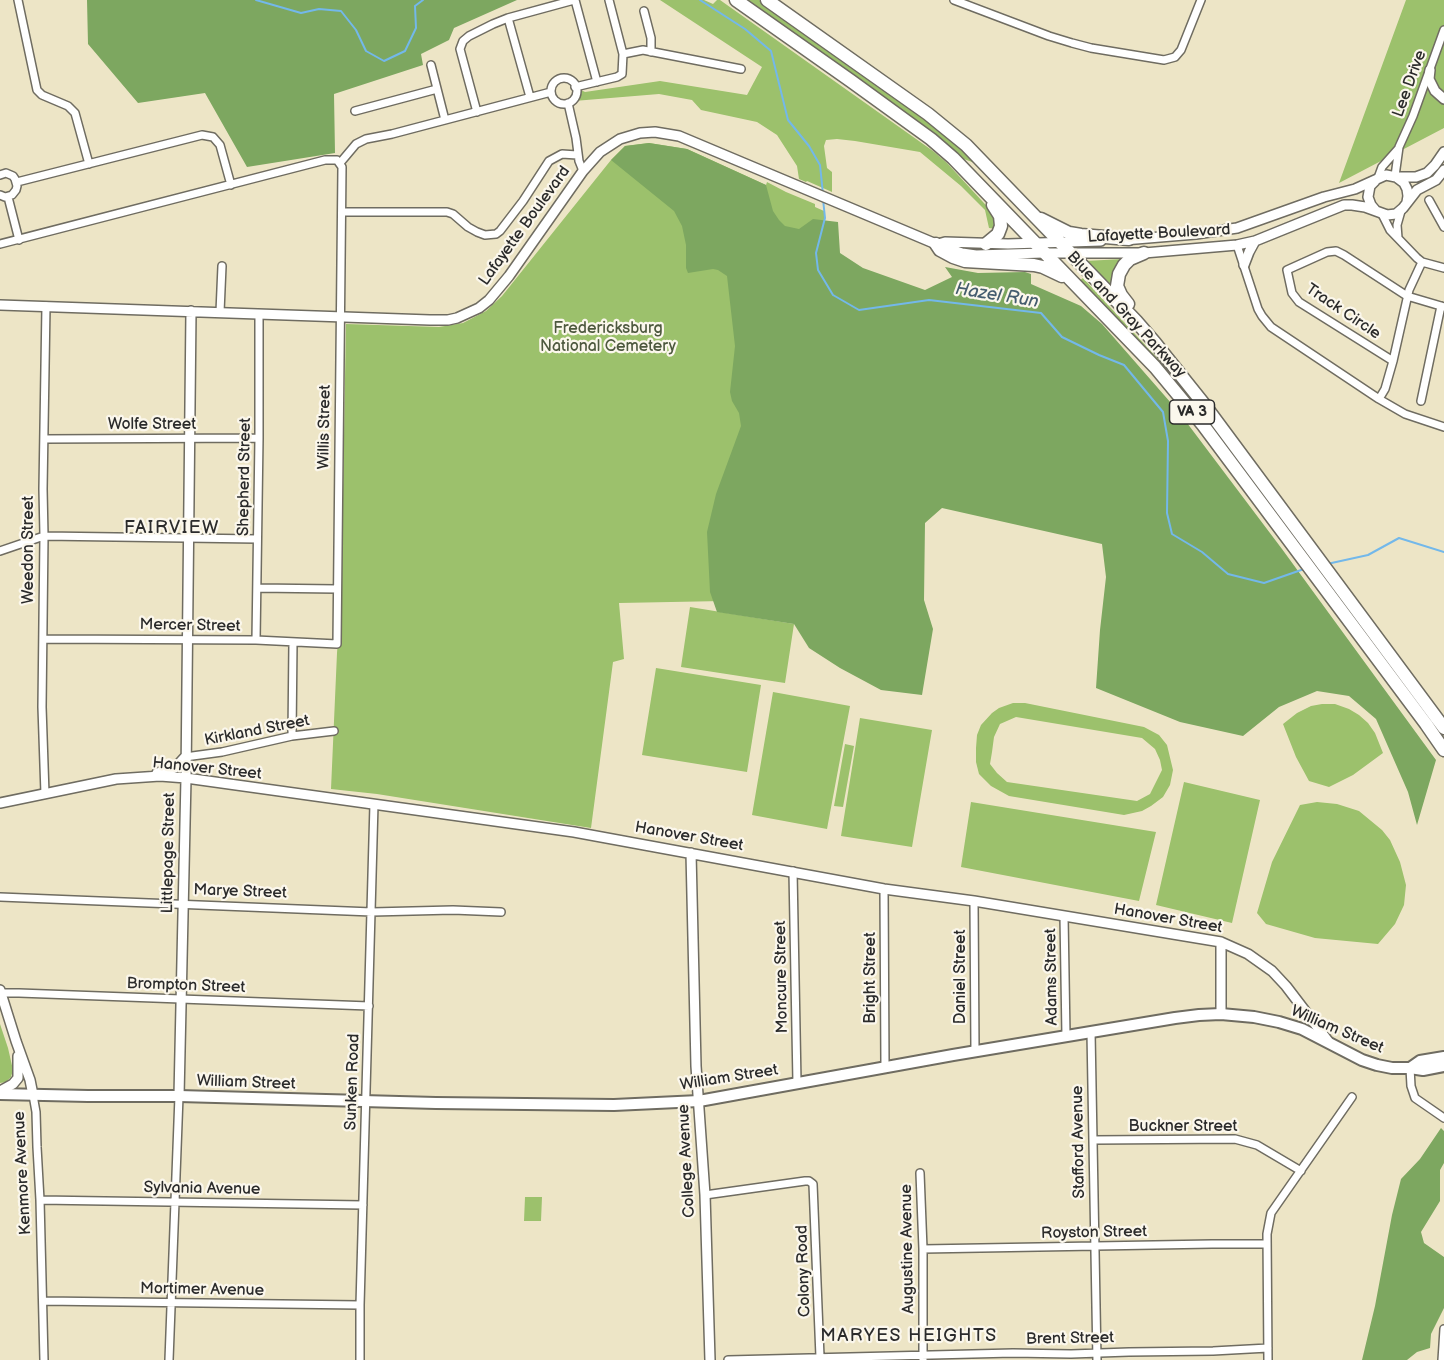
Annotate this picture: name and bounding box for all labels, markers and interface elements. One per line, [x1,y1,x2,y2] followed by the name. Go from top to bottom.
[1389,48,1431,120] street label: Lee Drive
[475,163,575,289] street label: Lafayette Boulevard
[1087,221,1231,247] street label: Lafayette Boulevard
[1062,248,1190,382] street label: Blue and Gray Parkway
[954,279,1040,313] water label: Hazel Run
[1302,280,1384,344] street label: Track Circle
[540,319,676,357] park label: Fredericksburg National Cemetery
[315,385,335,469] street label: Willis Street
[1170,400,1214,424] road number: VA 3
[108,415,196,435] street label: Wolfe Street
[234,418,256,536] street label: Shepherd Street
[19,496,39,604] street label: Weedon Street
[124,517,220,539] district label: FAIRVIEW
[139,616,241,636] street label: Mercer Street
[203,711,311,751] street label: Kirkland Street
[151,754,263,784] street label: Hanover Street
[158,792,180,914] street label: Littlepage Street
[633,818,745,856] street label: Hanover Street
[193,881,287,903] street label: Marye Street
[1112,900,1224,938] street label: Hanover Street
[771,921,793,1033] street label: Moncure Street
[1042,928,1062,1026] street label: Adams Street
[951,930,971,1024] street label: Daniel Street
[861,932,881,1024] street label: Bright Street
[126,974,246,998] street label: Brompton Street
[1288,1002,1386,1058] street label: William Street
[342,1033,364,1131] street label: Sunken Road
[679,1061,779,1095] street label: William Street
[196,1072,296,1094] street label: William Street
[1068,1085,1090,1199] street label: Stafford Avenue
[674,1104,700,1218] street label: College Avenue
[10,1111,36,1235] street label: Kenmore Avenue
[1129,1117,1237,1137] street label: Buckner Street
[143,1178,261,1200] street label: Sylvania Avenue
[897,1184,919,1314] street label: Augustine Avenue
[1041,1222,1147,1244] street label: Royston Street
[793,1225,815,1317] street label: Colony Road
[140,1279,264,1301] street label: Mortimer Avenue
[820,1325,998,1347] district label: MARYES HEIGHTS
[1026,1329,1114,1349] street label: Brent Street

